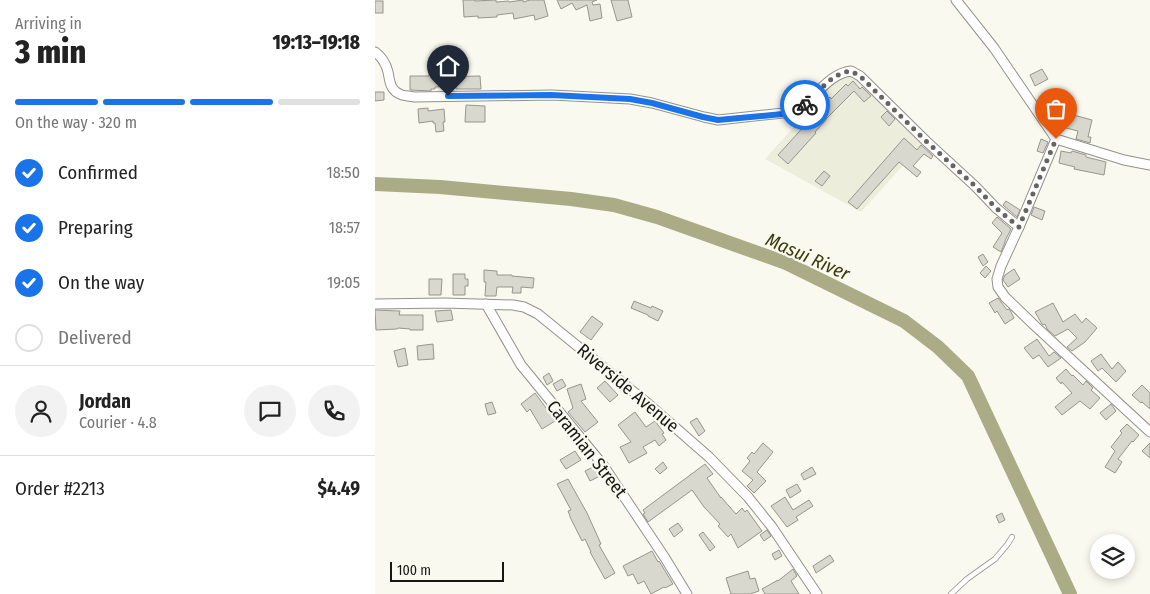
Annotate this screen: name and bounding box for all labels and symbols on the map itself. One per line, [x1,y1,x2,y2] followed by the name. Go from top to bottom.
[427,45,469,96] pin
[780,80,830,130] courier
[1035,88,1077,139] pin
[762,228,855,286] water label: Masui River
[573,339,684,437] street label: Riverside Avenue
[542,396,632,502] street label: Caramian Street
[390,559,504,582] scale bar

